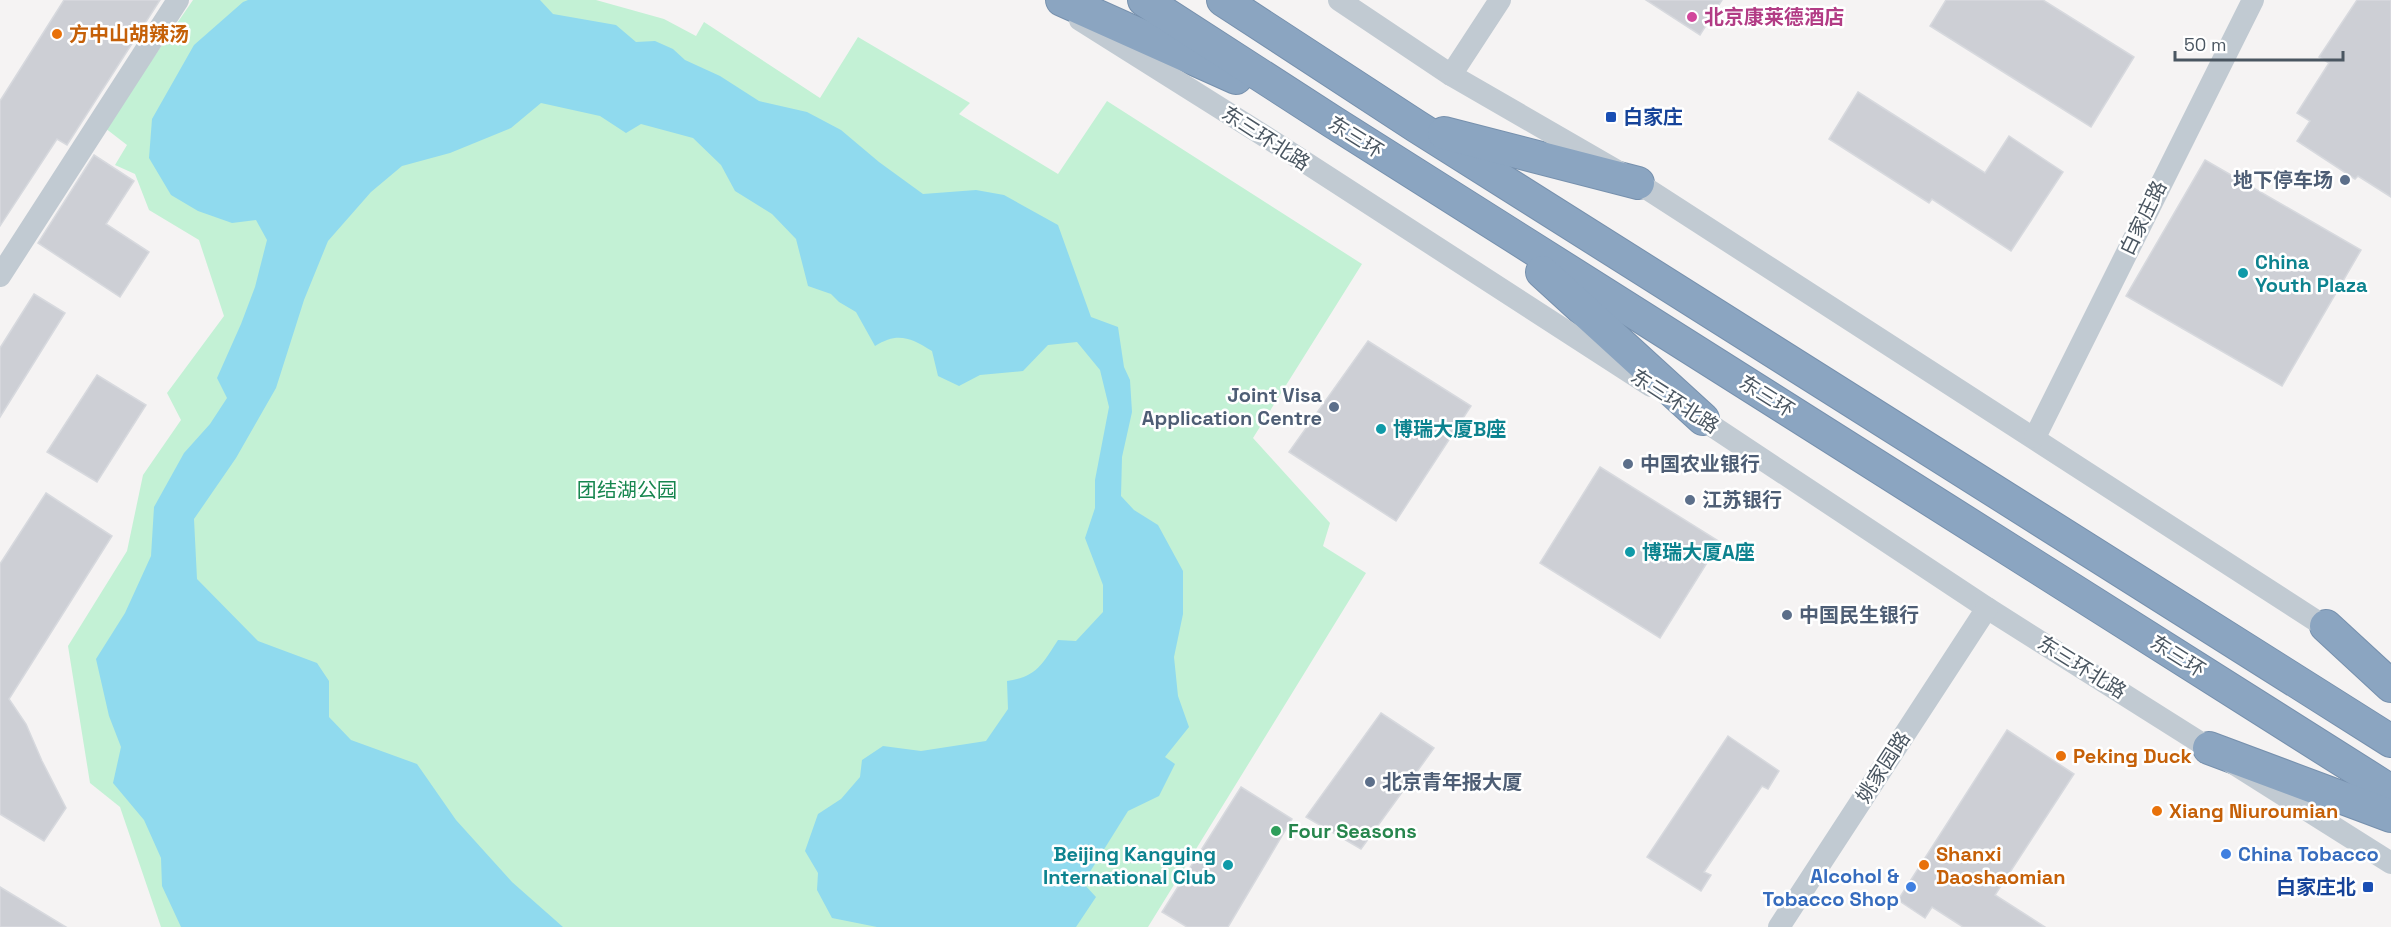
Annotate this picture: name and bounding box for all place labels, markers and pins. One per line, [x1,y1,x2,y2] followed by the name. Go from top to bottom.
[1704,4,1844,30] place label: 北京康莱德酒店
[1685,10,1699,24] marker: 北京康莱德酒店
[69,21,189,47] place label: 方中山胡辣汤
[50,27,64,41] marker: 方中山胡辣汤
[1623,104,1683,130] place label: 白家庄
[1604,110,1618,124] marker: 白家庄
[2233,167,2333,193] place label: 地下停车场
[2338,173,2352,187] marker: 地下停车场
[2255,249,2368,298] place label: China Youth Plaza
[2236,266,2250,280] marker: China Youth Plaza
[1142,382,1322,431] place label: Joint Visa Application Centre
[1327,400,1341,414] marker: Joint Visa Application Centre
[1393,416,1506,442] place label: 博瑞大厦B座
[1374,422,1388,436] marker: 博瑞大厦B座
[1640,451,1760,477] place label: 中国农业银行
[1621,457,1635,471] marker: 中国农业银行
[1702,487,1782,513] place label: 江苏银行
[1683,493,1697,507] marker: 江苏银行
[1642,539,1755,565] place label: 博瑞大厦A座
[1623,545,1637,559] marker: 博瑞大厦A座
[1799,602,1919,628] place label: 中国民生银行
[1780,608,1794,622] marker: 中国民生银行
[2073,743,2192,769] place label: Peking Duck
[2054,749,2068,763] marker: Peking Duck
[1382,769,1522,795] place label: 北京青年报大厦
[1363,775,1377,789] marker: 北京青年报大厦
[2169,798,2338,824] place label: Xiang Niuroumian
[2150,804,2164,818] marker: Xiang Niuroumian
[1288,818,1417,844] place label: Four Seasons
[1269,824,1283,838] marker: Four Seasons
[1043,841,1216,890] place label: Beijing Kangying International Club
[1936,841,2066,890] place label: Shanxi Daoshaomian
[2238,841,2379,867] place label: China Tobacco
[2219,847,2233,861] marker: China Tobacco
[1221,858,1235,872] marker: Beijing Kangying International Club
[1917,858,1931,872] marker: Shanxi Daoshaomian
[1763,863,1899,912] place label: Alcohol & Tobacco Shop
[2276,874,2356,900] place label: 白家庄北
[1904,880,1918,894] marker: Alcohol & Tobacco Shop
[2361,880,2375,894] marker: 白家庄北

